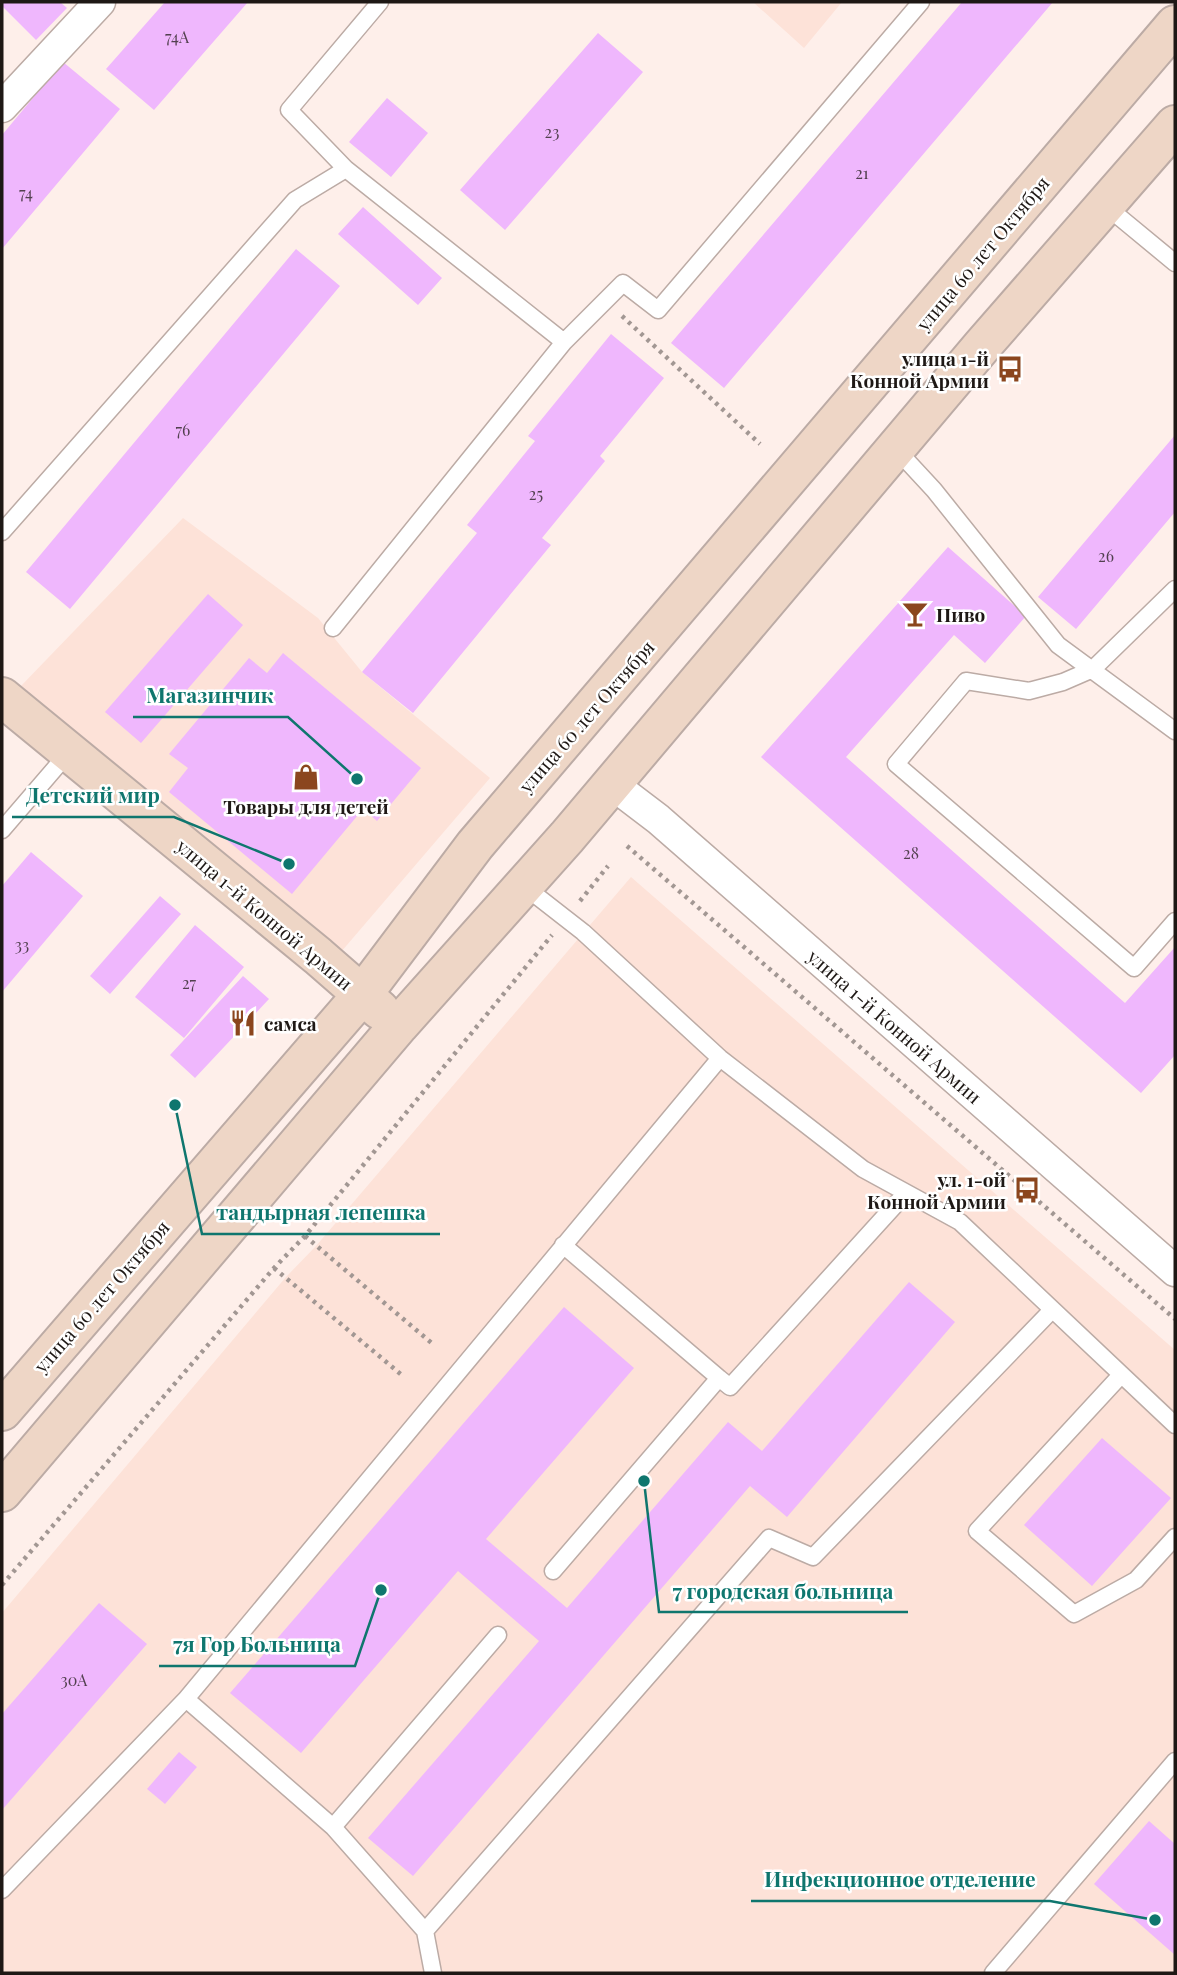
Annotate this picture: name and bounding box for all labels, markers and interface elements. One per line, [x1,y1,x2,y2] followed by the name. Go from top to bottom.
[165,26,190,47] house number: 74А
[545,121,559,142] house number: 23
[855,162,869,183] house number: 21
[909,170,1054,337] street label: улица 60 лет Октября
[19,182,33,203] house number: 74
[850,345,989,393] place label: улица 1-й Конной Армии
[995,354,1025,384] bus stop icon: улица 1-й Конной Армии
[176,419,190,440] house number: 76
[529,483,543,504] house number: 25
[1098,545,1114,566] house number: 26
[900,599,930,629] bar icon: Пиво
[936,601,986,627] place label: Пиво
[512,634,660,799] street label: улица 60 лет Октября
[133,675,288,717] callout: Магазинчик
[146,680,274,708] text: Магазинчик
[291,762,321,792] shop icon: Товары для детей
[12,775,174,817] callout: Детский мир
[26,780,160,808] text: Детский мир
[223,793,389,819] place label: Товары для детей
[171,832,359,996] street label: улица 1-й Конной Армии
[903,842,919,863] house number: 28
[15,934,29,955] house number: 33
[802,943,988,1109] street label: улица 1-й Конной Армии
[182,972,197,993] house number: 27
[228,1008,258,1038] restaurant icon: самса
[264,1010,317,1036] place label: самса
[867,1166,1006,1214] place label: ул. 1-ой Конной Армии
[1012,1175,1042,1205] bus stop icon: ул. 1-ой Конной Армии
[202,1192,440,1234] callout: тандырная лепешка
[216,1197,426,1225] text: тандырная лепешка
[27,1214,175,1379] street label: улица 60 лет Октября
[659,1570,908,1612] callout: 7 городская больница
[673,1576,894,1604] text: 7 городская больница
[159,1624,355,1666] callout: 7я Гор Больница
[173,1629,341,1657] text: 7я Гор Больница
[61,1669,88,1690] house number: 30А
[751,1859,1050,1901] callout: Инфекционное отделение
[764,1864,1036,1892] text: Инфекционное отделение

